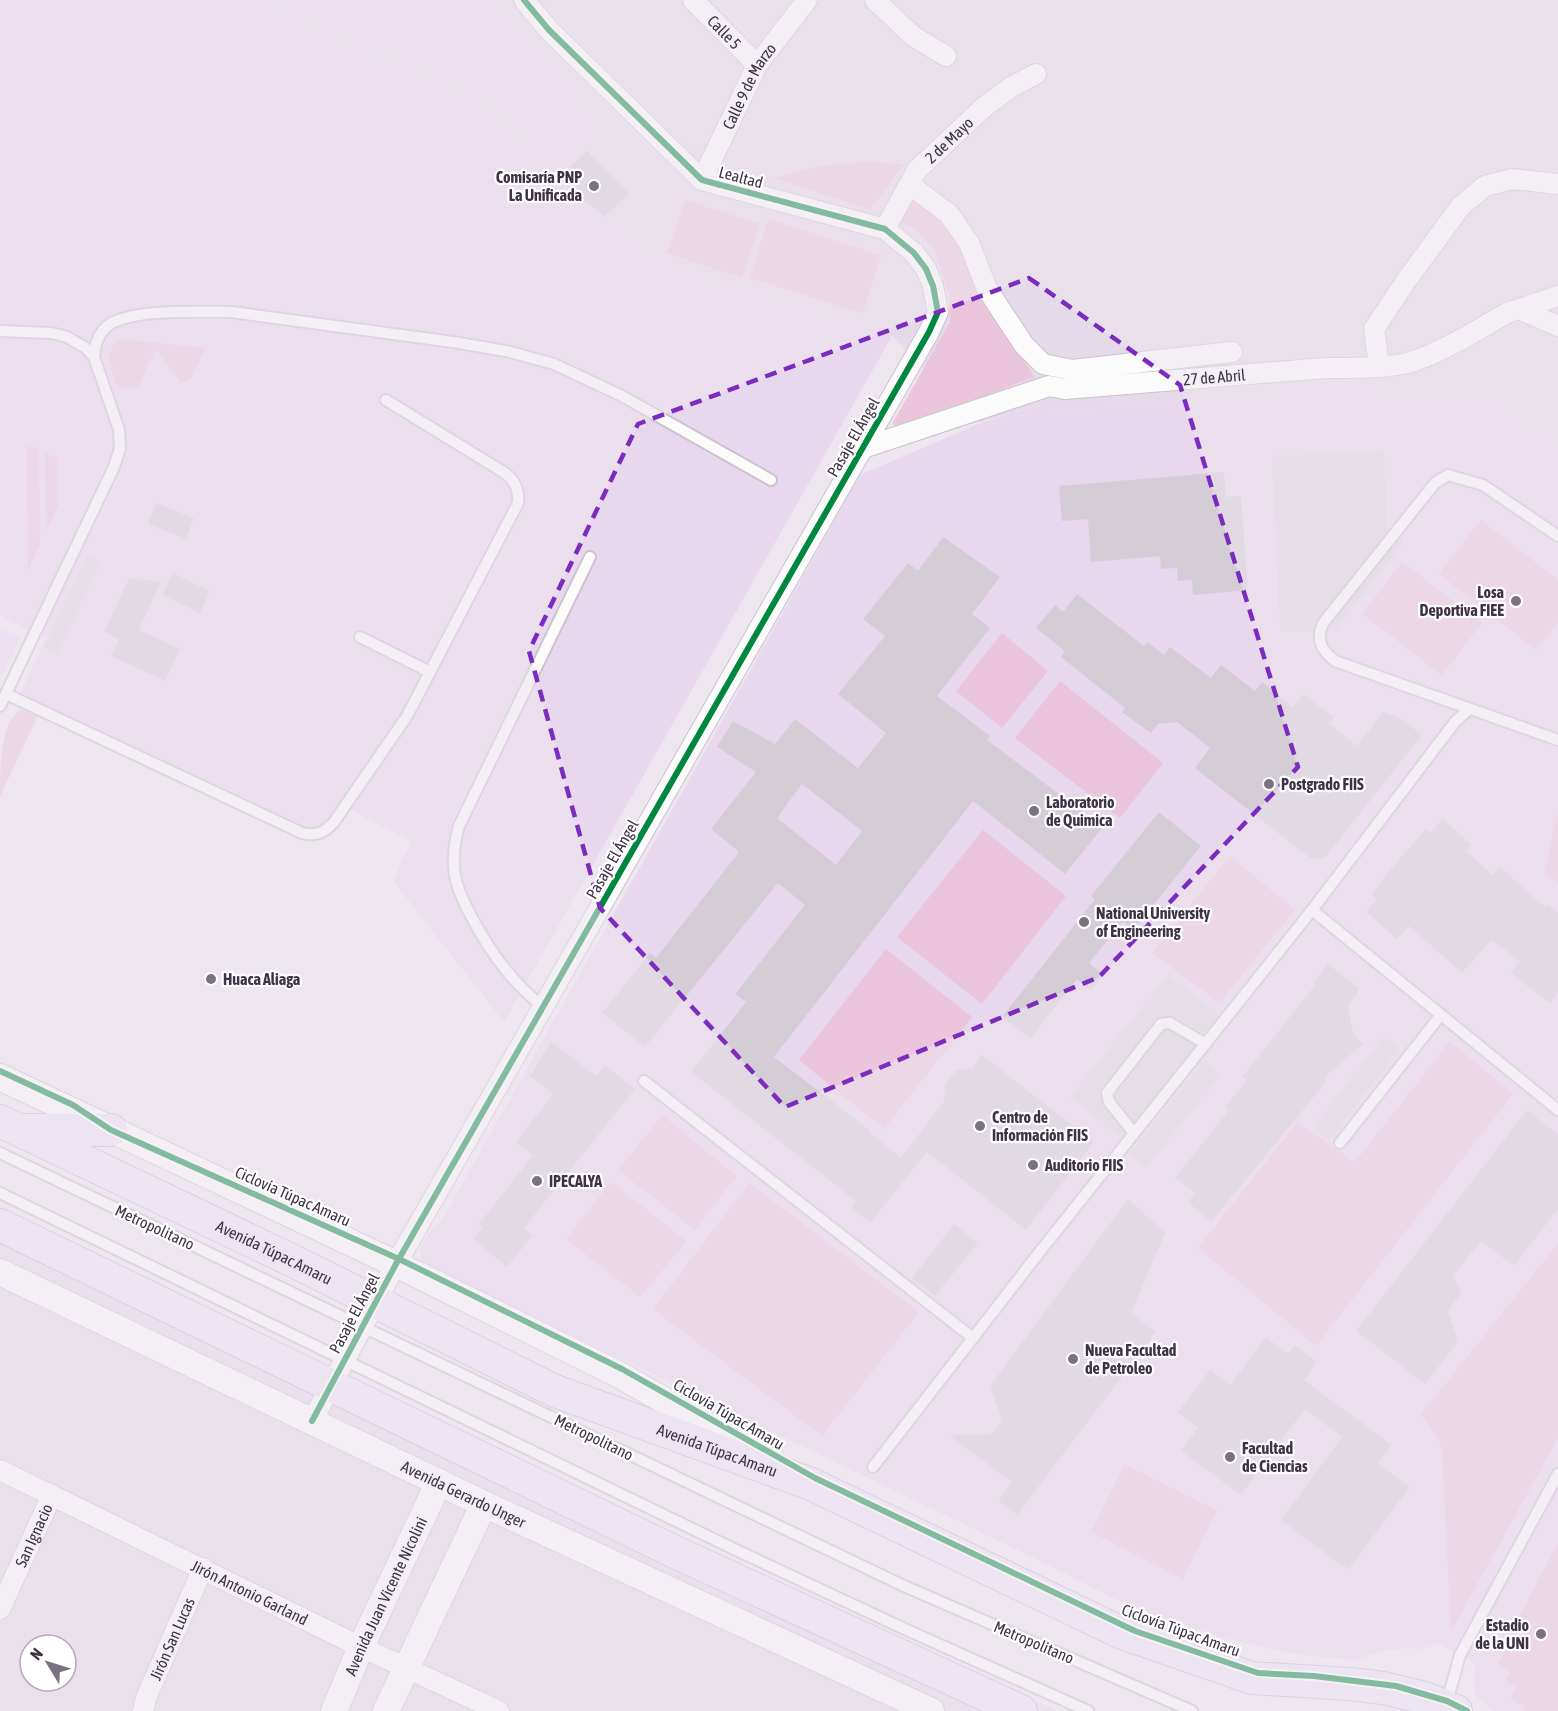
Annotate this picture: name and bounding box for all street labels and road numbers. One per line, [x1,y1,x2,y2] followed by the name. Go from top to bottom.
[704,11,745,53] street label: Calle 5
[719,40,779,132] street label: Calle 9 de Marzo
[921,113,977,167] street label: 2 de Mayo
[717,163,765,191] street label: Lealtad
[1182,365,1247,388] street label: 27 de Abril
[823,394,884,480] street label: Pasaje El Ángel
[582,816,643,902] street label: Pasaje El Ángel
[232,1162,354,1230] street label: Ciclovía Túpac Amaru
[112,1201,197,1254] street label: Metropolitano
[213,1217,335,1288] street label: Avenida Túpac Amaru
[325,1269,384,1357] street label: Pasaje El Ángel
[670,1375,787,1454] street label: Ciclovía Túpac Amaru
[551,1410,636,1465] street label: Metropolitano
[655,1420,780,1480] street label: Avenida Túpac Amaru
[398,1457,529,1531] street label: Avenida Gerardo Unger
[11,1501,56,1570] street label: San Ignacio
[341,1514,430,1678] street label: Avenida Juan Vicente Nicolini
[188,1556,311,1629] street label: Jirón Antonio Garland
[146,1594,198,1683] street label: Jirón San Lucas
[1119,1600,1243,1661] street label: Ciclovía Túpac Amaru
[991,1617,1077,1668] street label: Metropolitano

